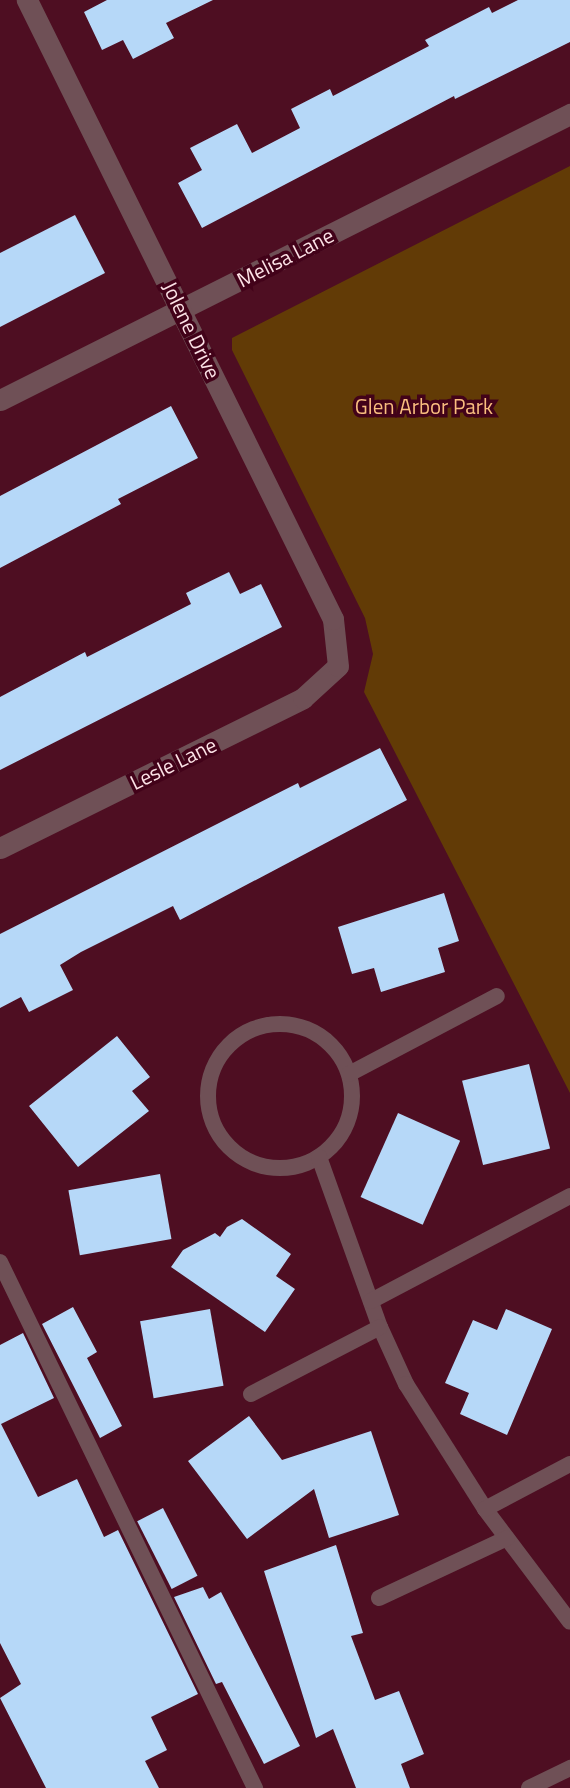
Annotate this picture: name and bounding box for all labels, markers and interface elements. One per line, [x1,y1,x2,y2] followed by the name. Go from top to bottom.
[233,222,337,292] street label: Melisa Lane
[158,277,226,383] street label: Jolene Drive
[355,393,493,419] park label: Glen Arbor Park
[126,731,220,795] street label: Lesle Lane

